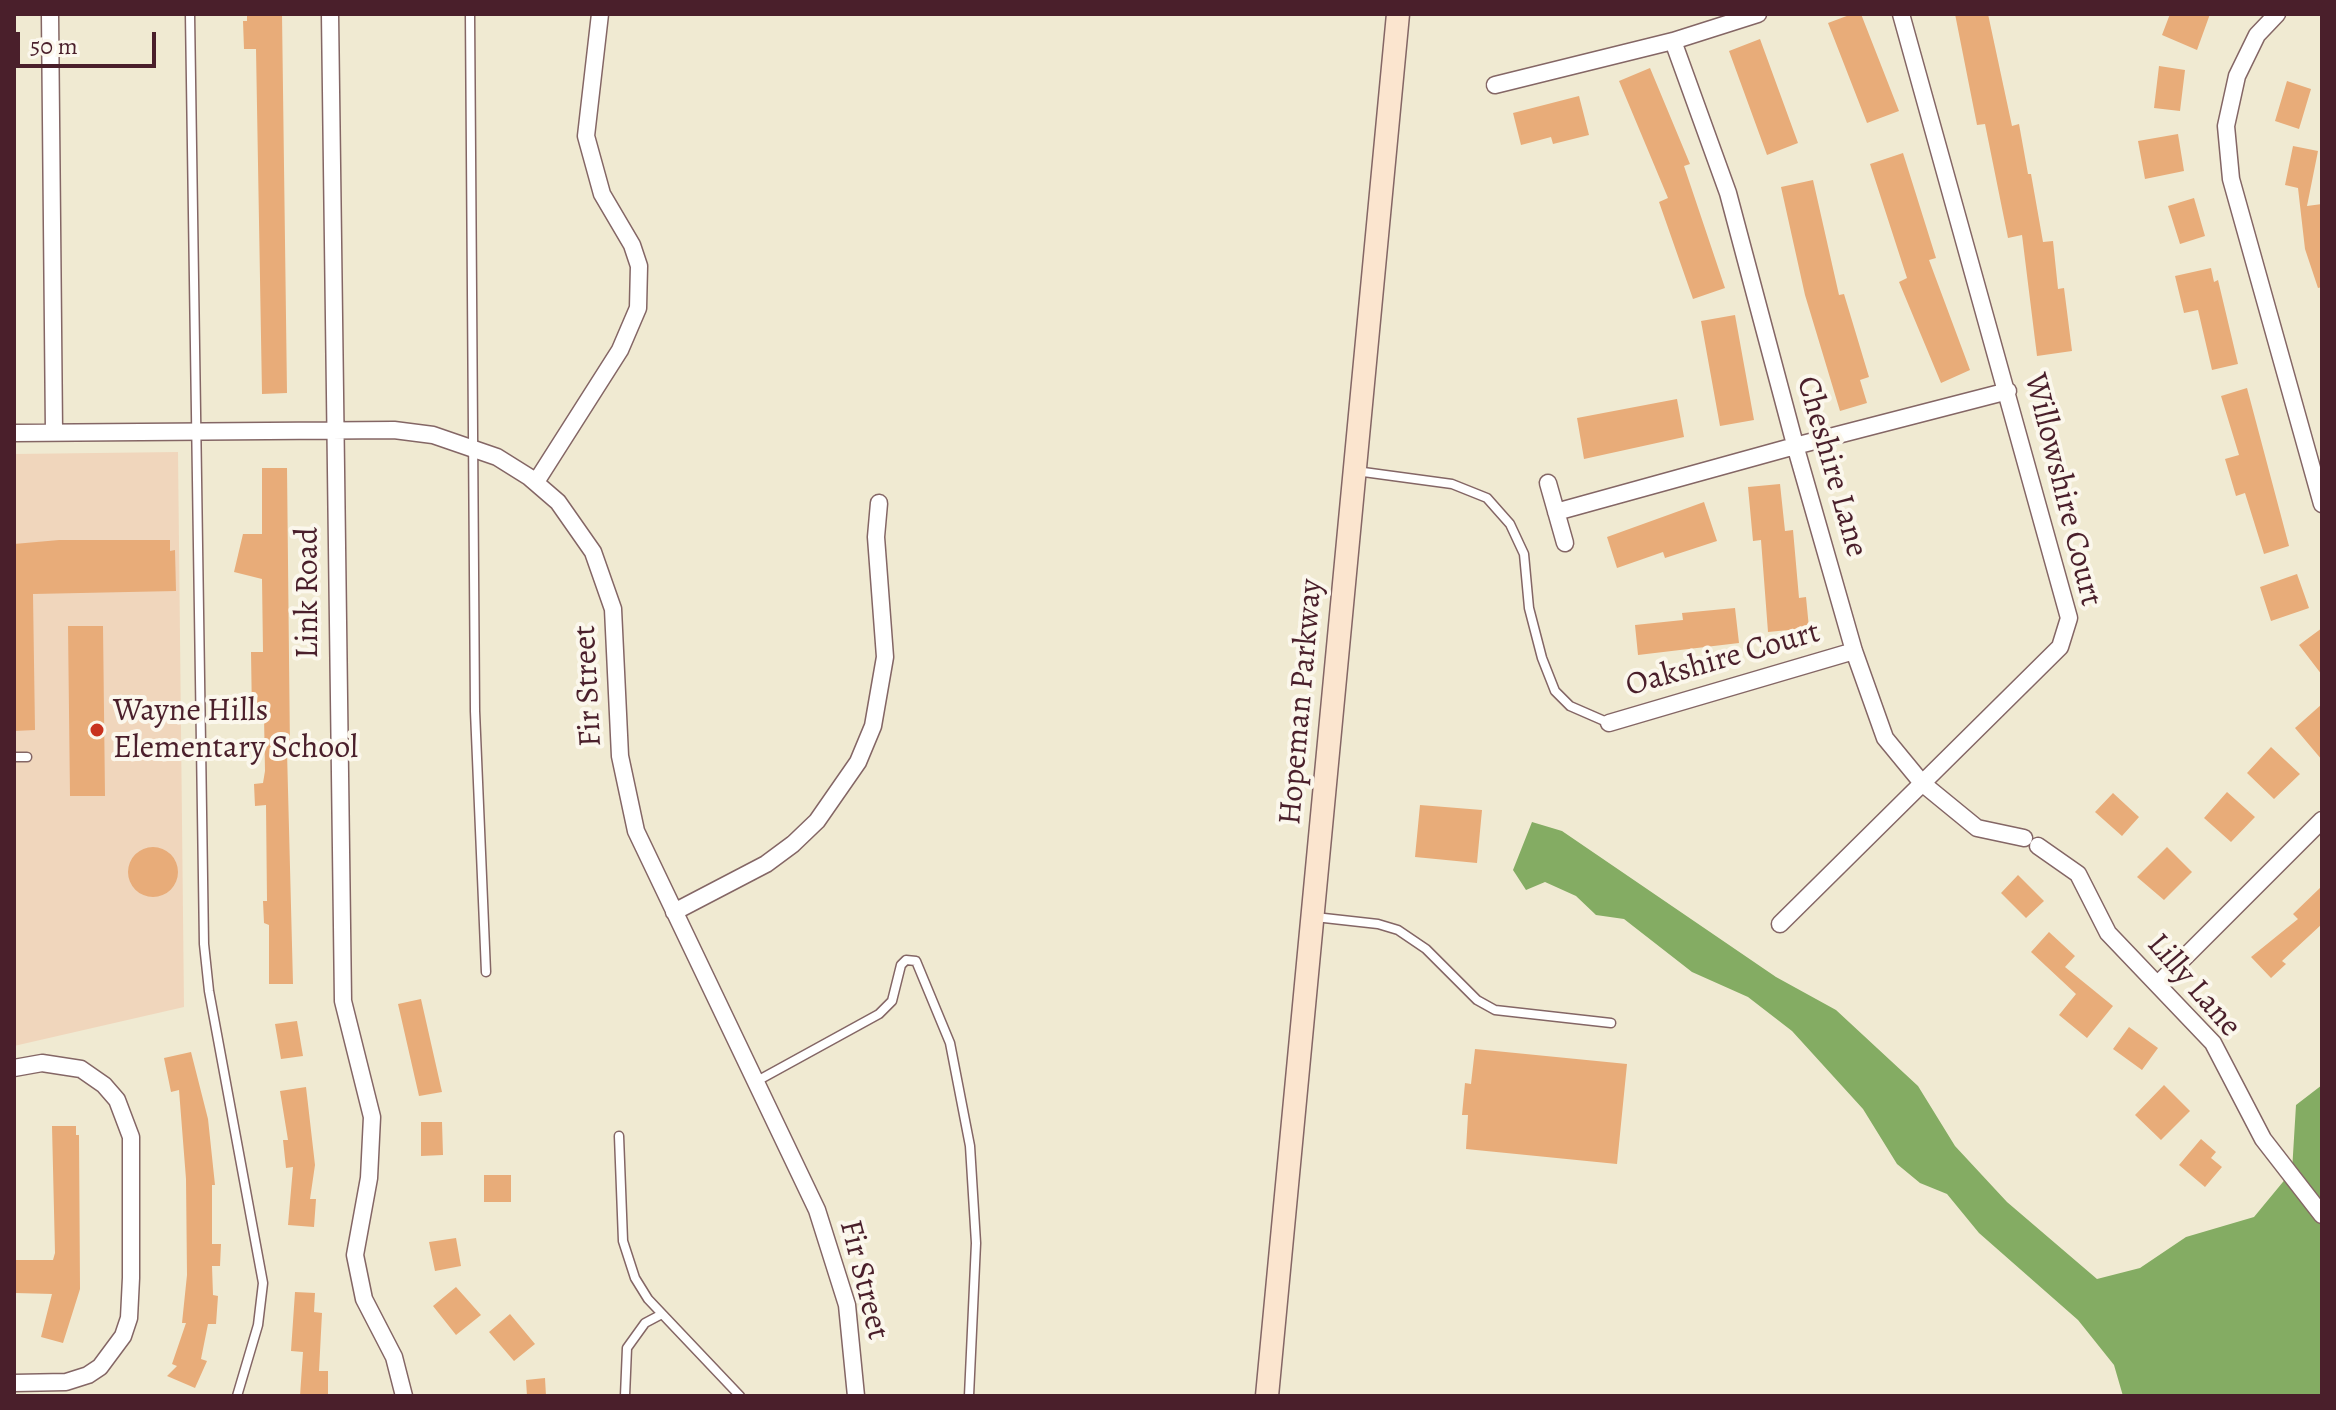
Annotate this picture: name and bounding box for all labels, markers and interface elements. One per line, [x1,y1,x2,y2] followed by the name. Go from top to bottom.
[20,16,160,66] scale bar
[30,30,78,62] text: 50 m
[2015,370,2109,610] street label: Willowshire Court
[1787,372,1875,562] street label: Cheshire Lane
[290,527,328,659] street label: Link Road
[1272,577,1332,827] street label: Hopeman Parkway
[1622,614,1824,706] street label: Oakshire Court
[567,624,611,748] street label: Fir Street
[113,693,358,768] place label: Wayne Hills Elementary School
[88,721,106,739] marker: Wayne Hills Elementary School
[2138,926,2248,1046] street label: Lilly Lane
[830,1216,896,1344] street label: Fir Street

